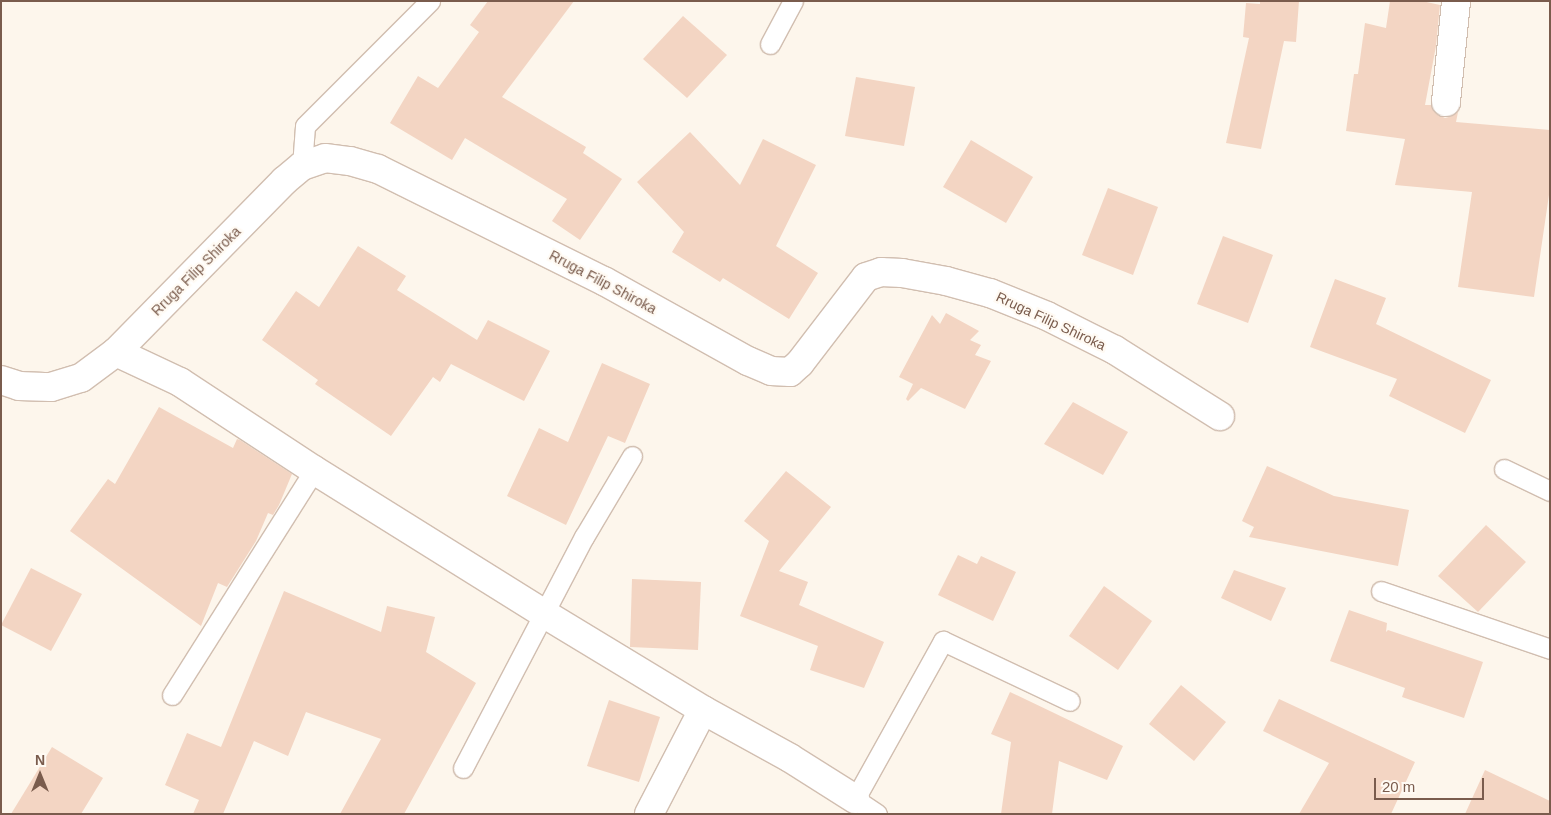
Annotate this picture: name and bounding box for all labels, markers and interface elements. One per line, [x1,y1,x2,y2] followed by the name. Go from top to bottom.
[148,223,244,319] street label: Rruga Filip Shiroka
[546,247,660,317] street label: Rruga Filip Shiroka
[994,288,1108,354] street label: Rruga Filip Shiroka
[15,750,65,800] north arrow
[35,752,45,768] text: N
[1376,768,1486,800] scale bar
[1382,778,1415,795] text: 20 m

